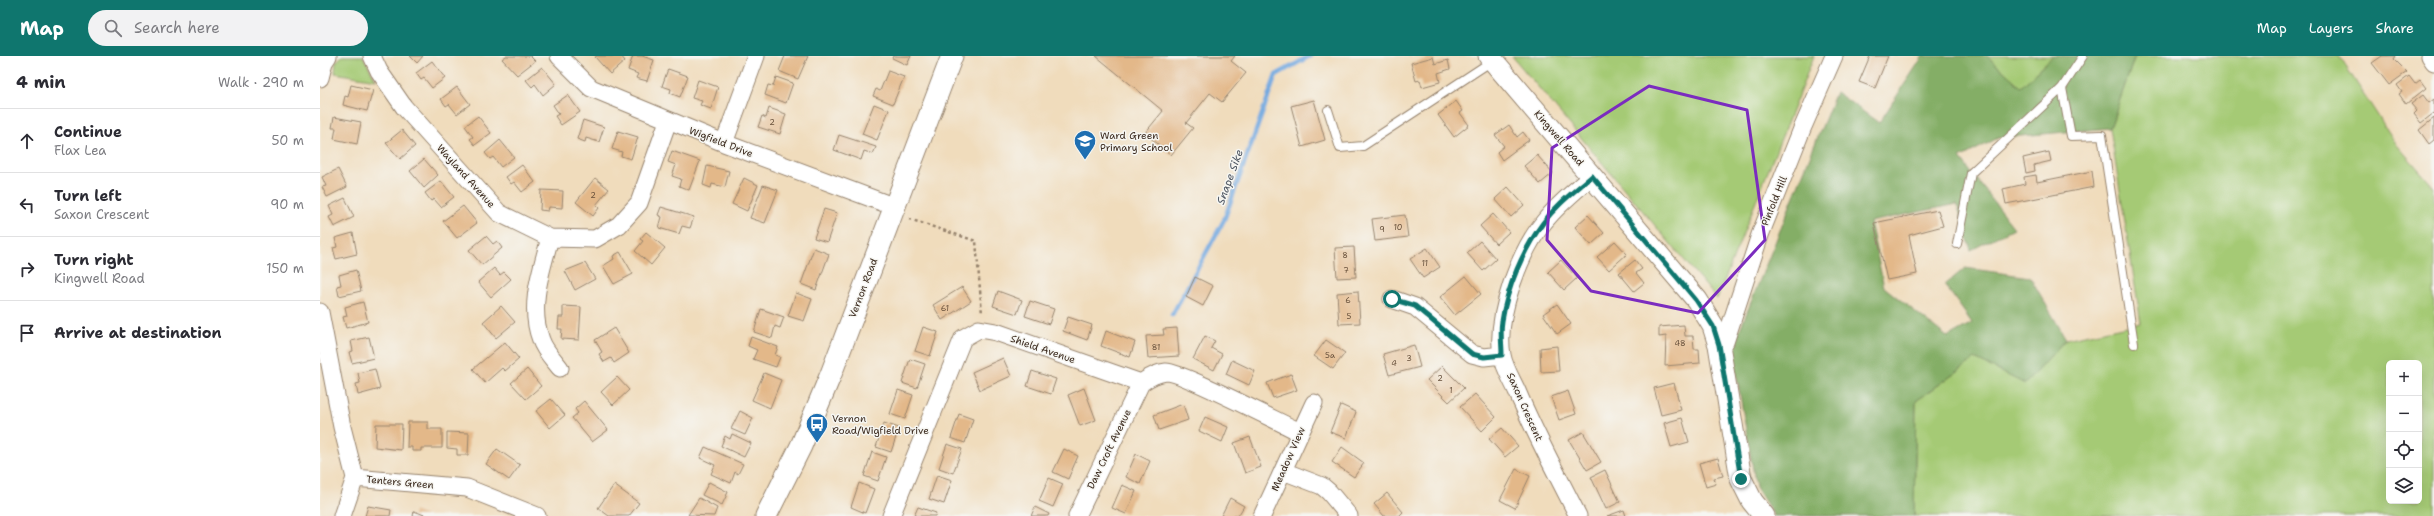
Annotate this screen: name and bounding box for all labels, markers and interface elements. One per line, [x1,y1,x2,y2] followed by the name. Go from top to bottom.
[88,10,368,46] search box
[20,16,64,41] text: Map
[102,17,124,39] icon: search
[134,18,220,38] text: Search here
[2257,19,2287,37] text: Map
[2309,19,2353,37] text: Layers
[2375,19,2414,37] text: Share
[16,71,66,93] text: 4 min
[218,74,304,91] text: Walk · 290 m
[1531,107,1587,169] street label: Kingwell Road
[769,117,775,128] house number: 2
[54,122,122,142] text: Continue
[687,124,755,160] street label: Wigfield Drive
[1072,128,1098,161] school or university icon: Ward Green Primary School
[1100,129,1172,154] place label: Ward Green Primary School
[16,130,38,152] icon: ahead
[271,132,304,149] text: 50 m
[434,141,498,211] street label: Wayland Avenue
[54,142,106,159] text: Flax Lea
[1213,147,1247,207] water label: Snape Sike
[1758,174,1790,228] street label: Pinfold Hill
[54,186,122,206] text: Turn left
[590,190,596,201] house number: 2
[16,194,38,216] icon: left
[270,196,304,213] text: 90 m
[54,206,150,223] text: Saxon Crescent
[1394,222,1402,233] house number: 10
[1379,224,1385,235] house number: 9
[54,250,134,270] text: Turn right
[1342,250,1348,261] house number: 8
[846,256,881,320] street label: Vernon Road
[16,258,38,280] icon: right
[1422,258,1428,269] house number: 11
[266,260,304,277] text: 150 m
[1343,265,1349,276] house number: 7
[54,270,145,287] text: Kingwell Road
[1383,290,1401,308] route start
[1345,295,1351,306] house number: 6
[941,303,949,314] house number: 61
[1347,311,1352,322] house number: 5
[16,322,38,344] icon: arrive
[54,323,222,343] text: Arrive at destination
[1009,332,1077,366] street label: Shield Avenue
[1674,338,1686,349] house number: 48
[1152,342,1160,353] house number: 81
[1325,350,1335,361] house number: 5a
[1406,353,1412,364] house number: 3
[1391,358,1397,369] house number: 4
[2386,360,2422,504] map controls
[2386,360,2422,396] button: +
[1504,371,1546,443] street label: Saxon Crescent
[1437,373,1443,384] house number: 2
[1449,385,1453,396] house number: 1
[2386,396,2422,432] button: −
[1084,407,1134,491] street label: Daw Croft Avenue
[804,411,830,444] bus stop icon: Vernon Road/Wigfield Drive
[832,412,929,437] place label: Vernon Road/Wigfield Drive
[1268,425,1308,493] street label: Meadow View
[2386,432,2422,468] button: locate
[2386,468,2422,504] button: layers
[1732,470,1750,488] route end
[366,473,434,491] street label: Tenters Green

